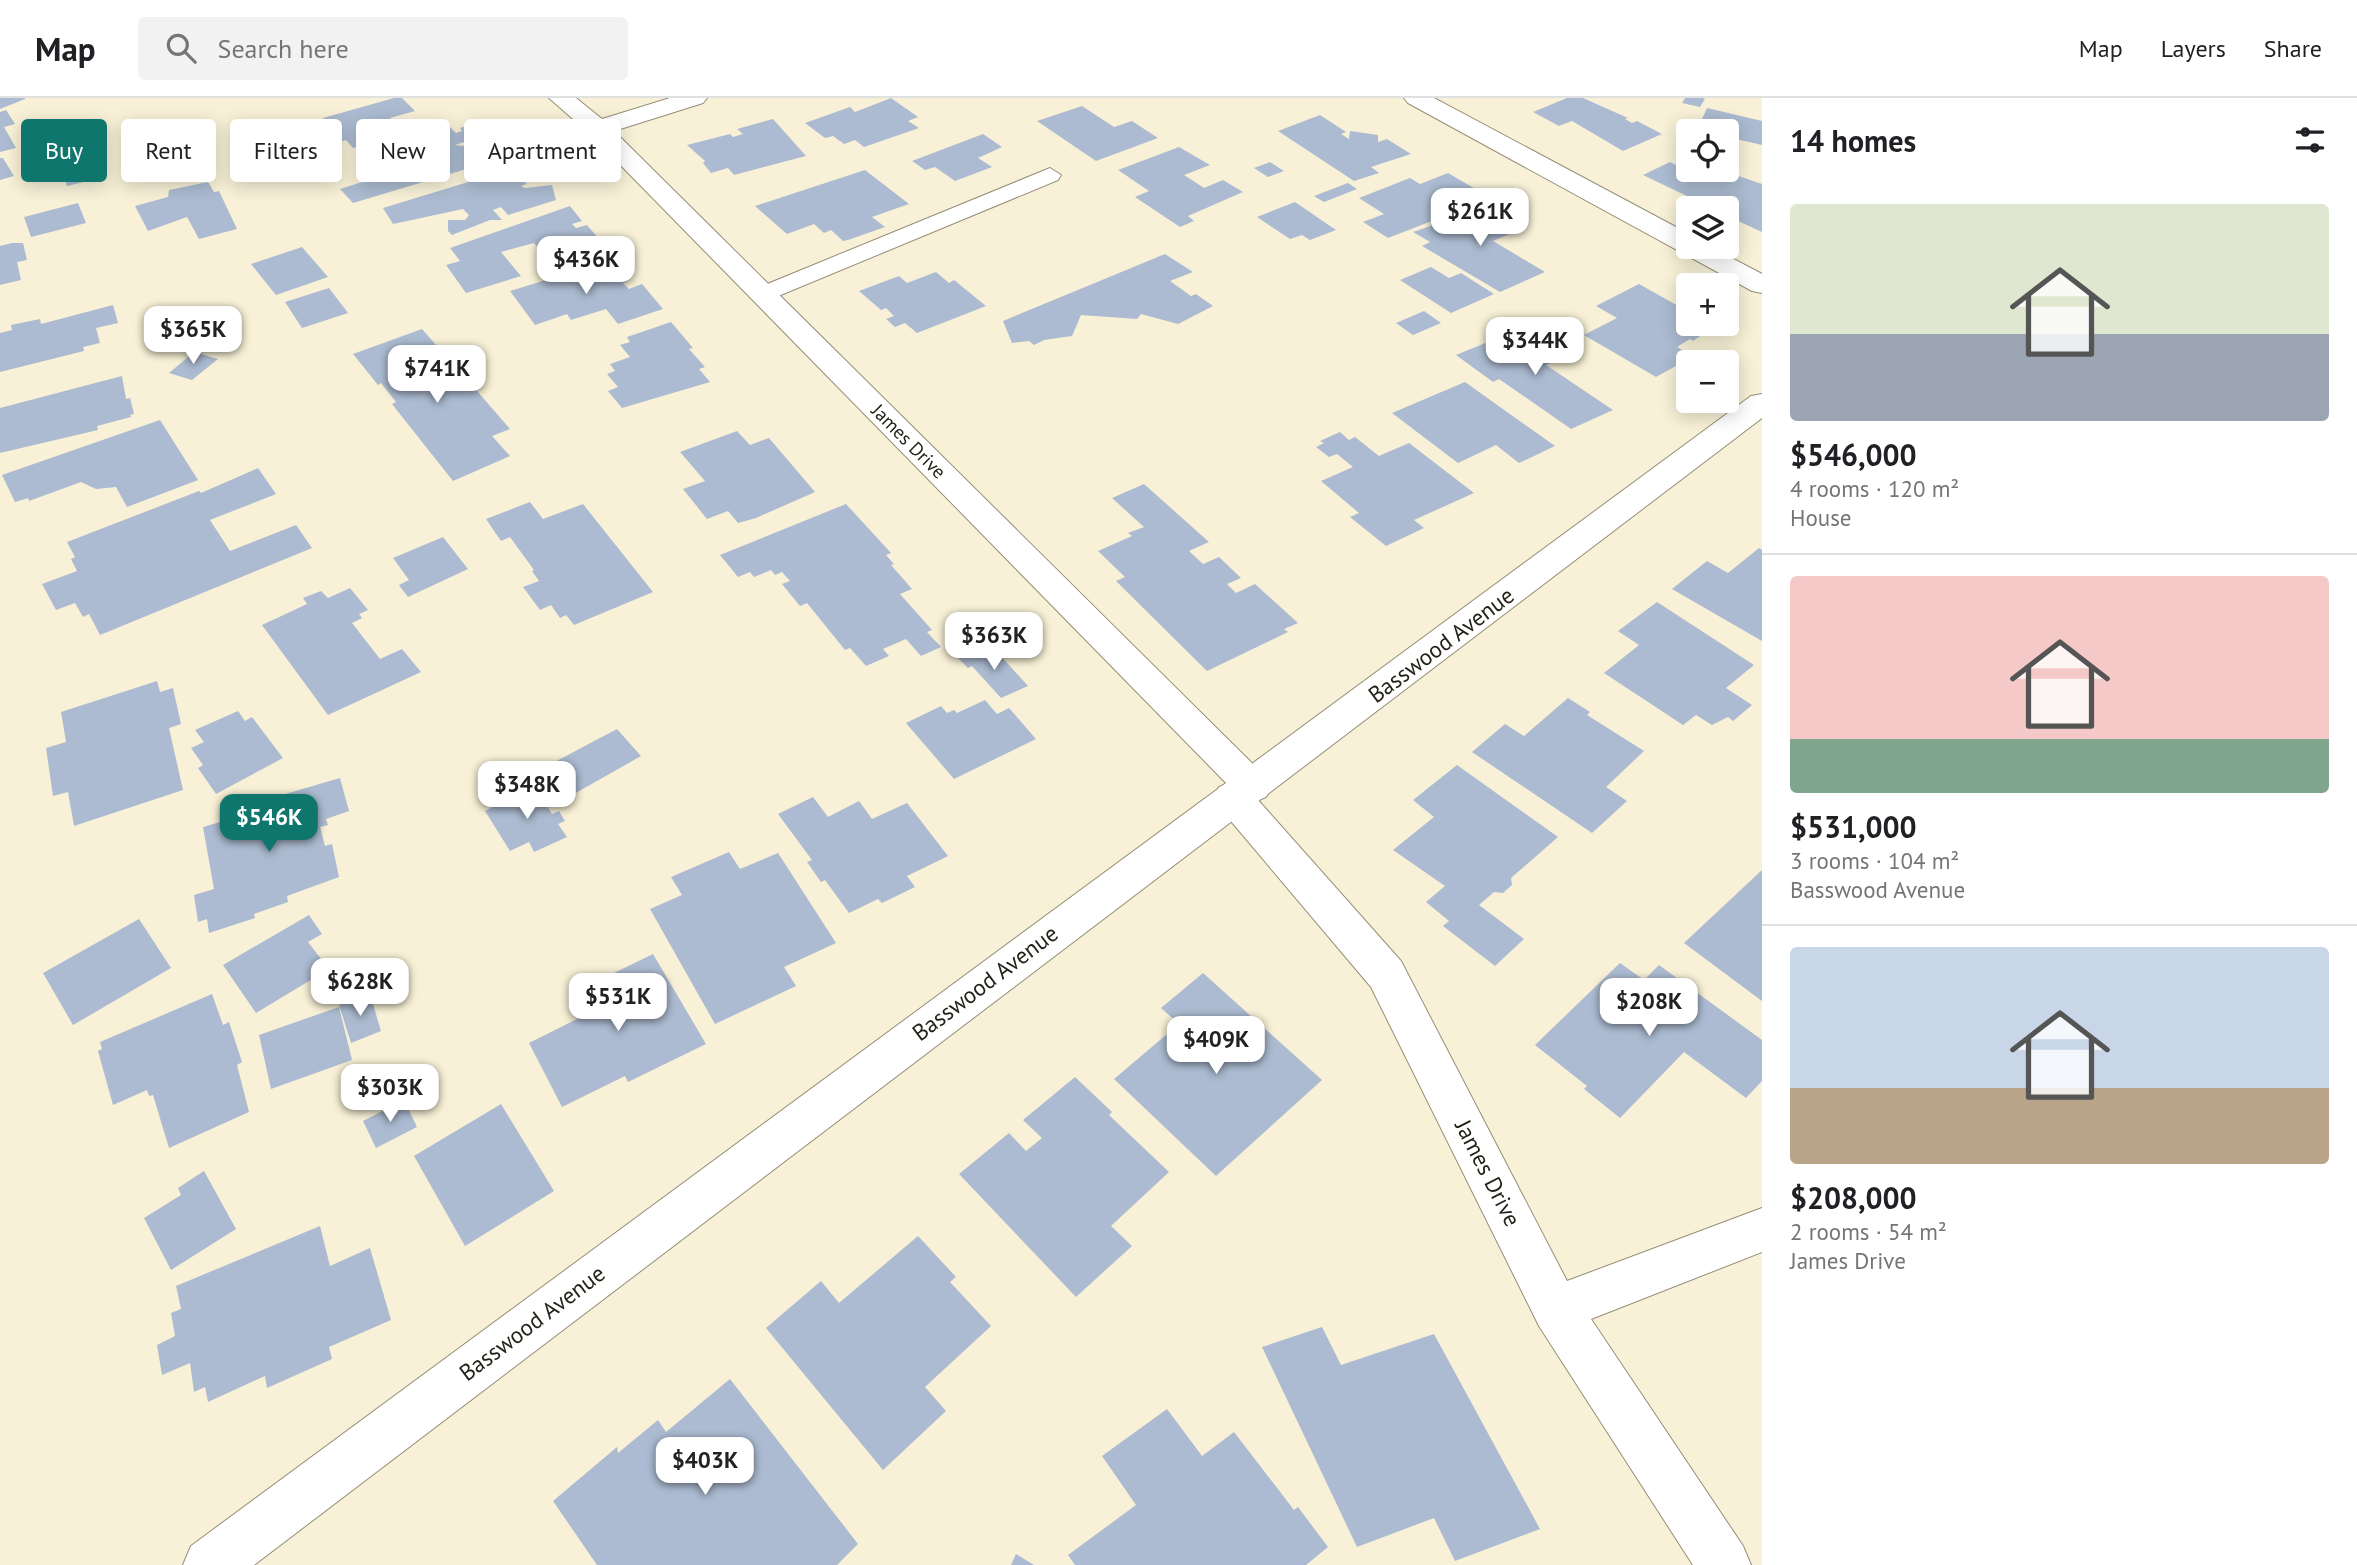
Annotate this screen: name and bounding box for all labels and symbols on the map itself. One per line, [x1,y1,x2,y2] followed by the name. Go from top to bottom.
[1431,188,1529,248] pin: $261K
[537,236,635,296] pin: $436K
[144,306,242,366] pin: $365K
[1486,317,1584,377] pin: $344K
[388,345,486,405] pin: $741K
[866,398,951,483] street label: James Drive
[1362,580,1519,709] street label: Basswood Avenue
[945,612,1043,672] pin: $363K
[478,762,576,821] pin: $348K
[220,794,318,854] pin: $546K
[906,918,1063,1047] street label: Basswood Avenue
[311,958,409,1018] pin: $628K
[569,974,667,1033] pin: $531K
[1600,978,1698,1038] pin: $208K
[1167,1016,1265,1076] pin: $409K
[341,1065,439,1124] pin: $303K
[1449,1114,1528,1231] street label: James Drive
[453,1258,610,1387] street label: Basswood Avenue
[656,1438,754,1497] pin: $403K

